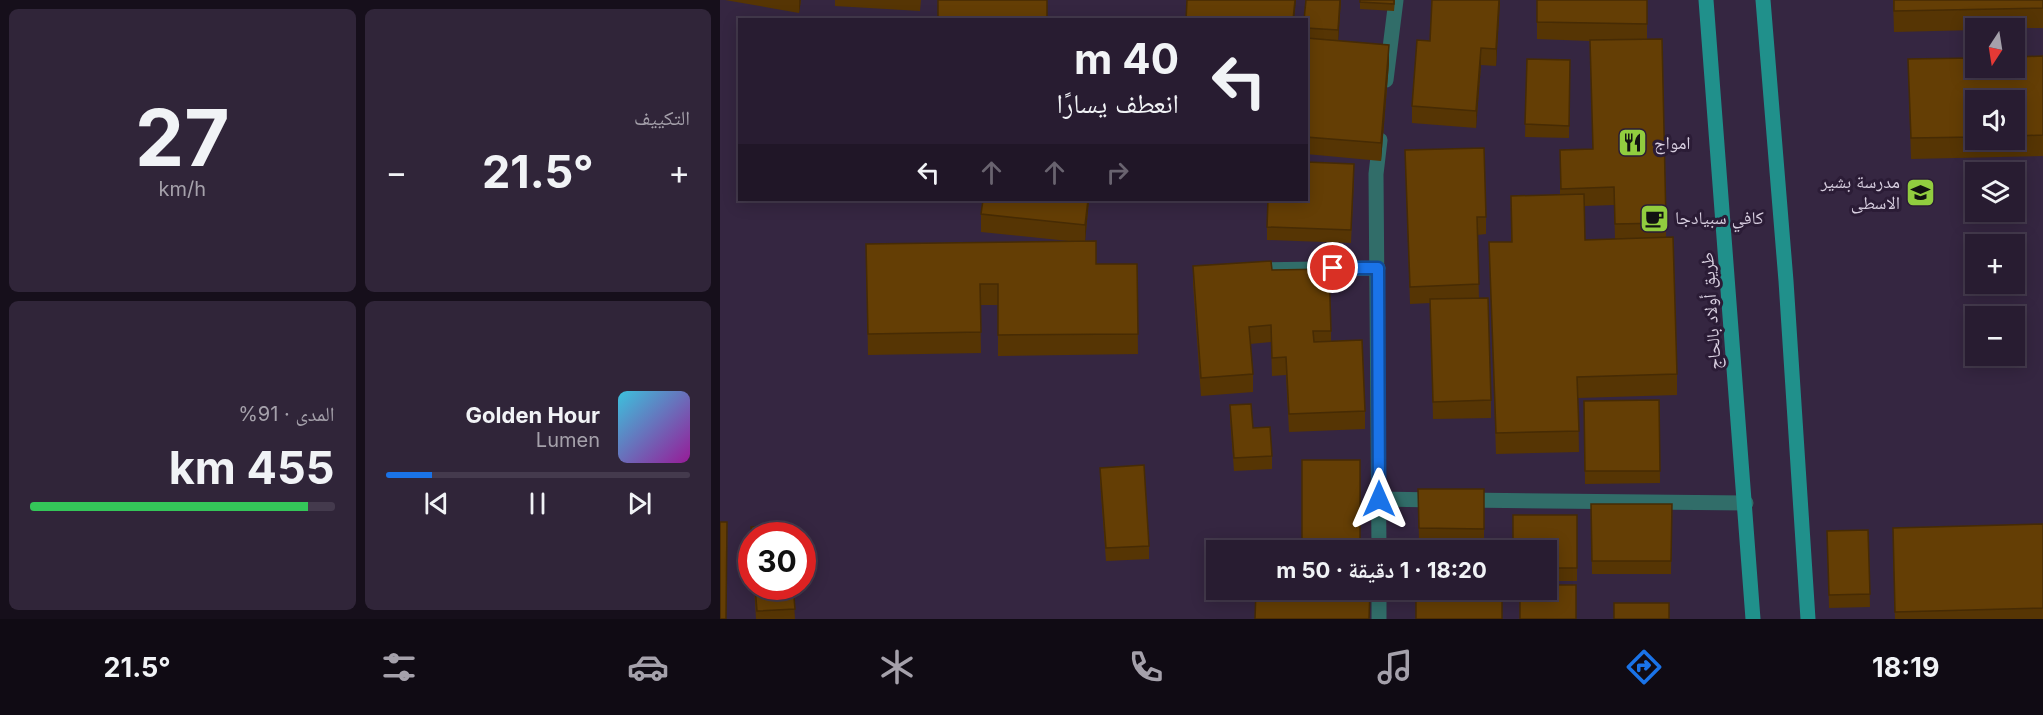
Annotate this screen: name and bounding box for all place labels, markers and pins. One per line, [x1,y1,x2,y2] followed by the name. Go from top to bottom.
[1617,127,1649,159] restaurant icon: امواج
[1654,132,1691,155] place label: امواج
[1820,171,1900,214] place label: مدرسة بشير الاسطى
[1905,176,1937,208] school or university icon: مدرسة بشير الاسطى
[1638,202,1670,234] cafe icon: كافي سبيادجا
[1675,207,1764,233] place label: كافي سبيادجا
[1307,242,1358,293] pin

